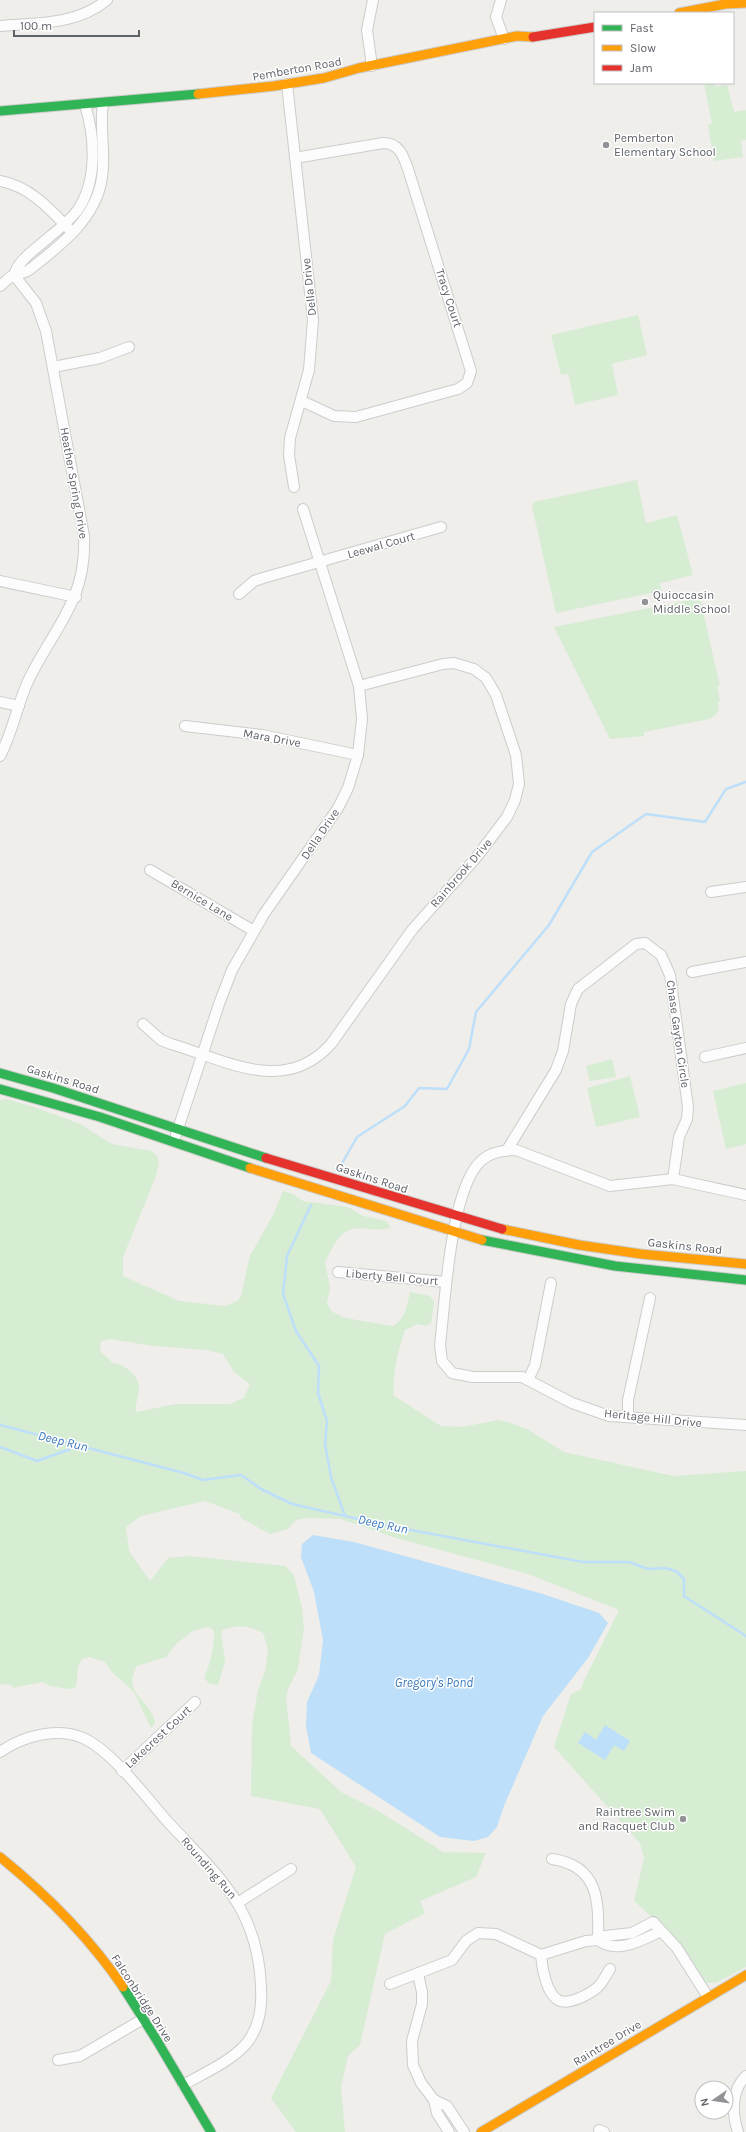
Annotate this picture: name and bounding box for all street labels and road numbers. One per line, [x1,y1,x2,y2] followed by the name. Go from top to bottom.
[251,54,343,84] street label: Pemberton Road
[299,257,319,317] street label: Della Drive
[433,267,465,330] street label: Tracy Court
[57,426,91,540] street label: Heather Spring Drive
[346,529,417,561] street label: Leewal Court
[242,726,302,750] street label: Mara Drive
[298,806,342,862] street label: Della Drive
[427,836,495,910] street label: Rainbrook Drive
[169,876,235,924] street label: Bernice Lane
[664,979,692,1089] street label: Chase Gayton Circle
[25,1061,101,1097] street label: Gaskins Road
[334,1160,410,1196] street label: Gaskins Road
[647,1235,723,1257] street label: Gaskins Road
[345,1266,439,1288] street label: Liberty Bell Court
[603,1406,703,1430] street label: Heritage Hill Drive
[122,1702,194,1771] street label: Lakecrest Court
[178,1834,240,1902] street label: Rounding Run
[108,1951,176,2045] street label: Falconbridge Drive
[570,2017,644,2069] street label: Raintree Drive

